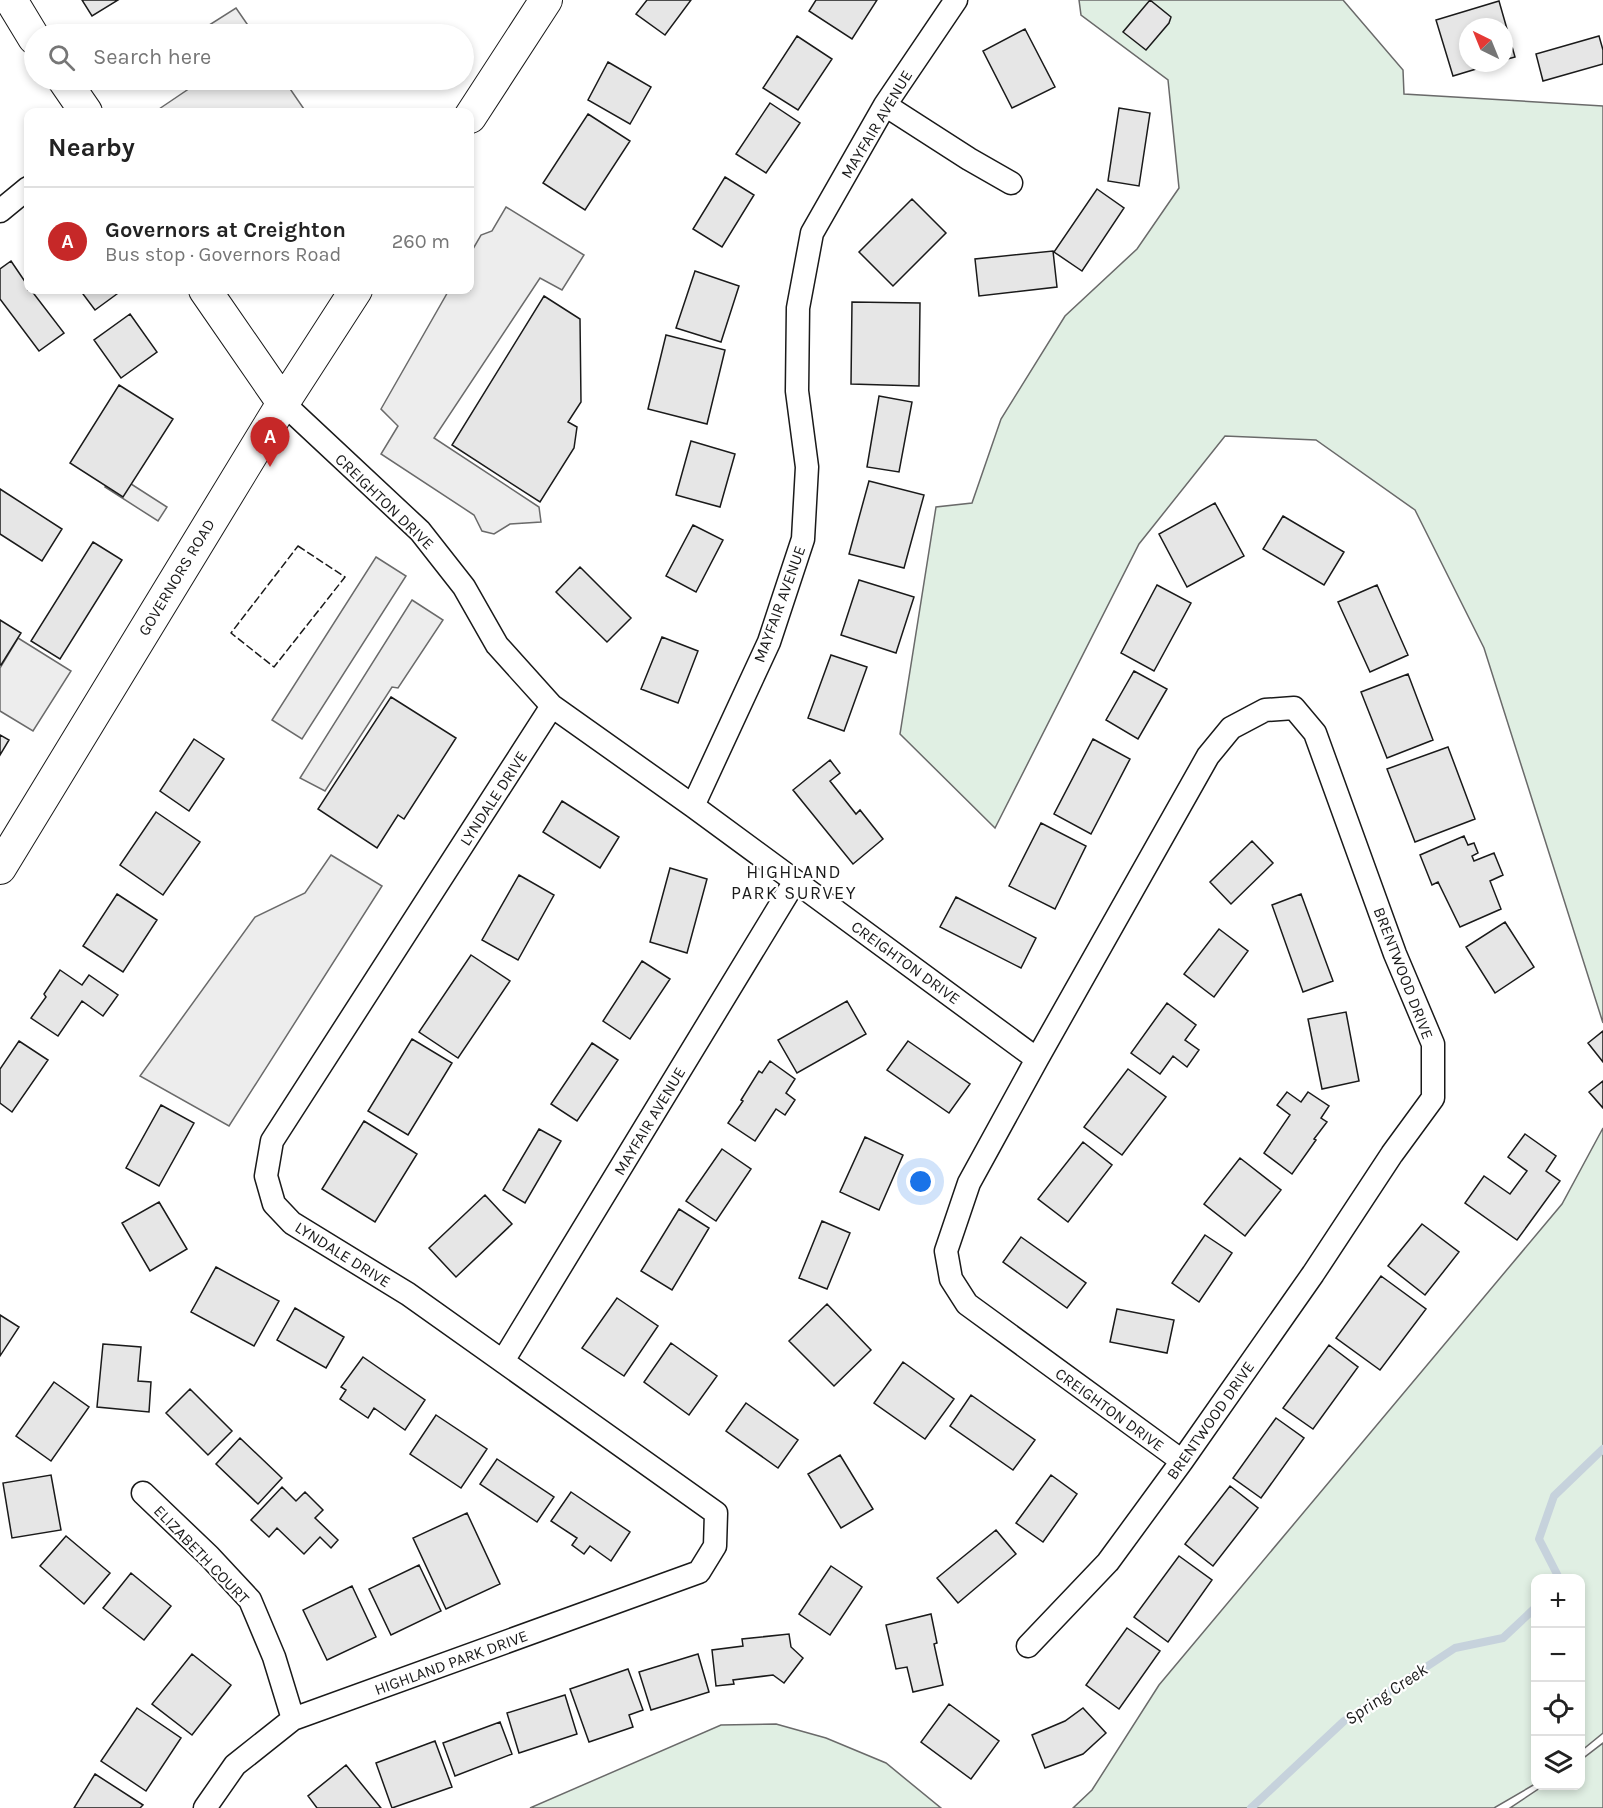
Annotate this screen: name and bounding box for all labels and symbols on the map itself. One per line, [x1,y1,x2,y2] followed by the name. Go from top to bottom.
[1459,18,1513,72] north arrow
[837,67,916,182] street label: MAYFAIR AVENUE
[250,418,290,467] pin: A
[331,449,438,553] street label: CREIGHTON DRIVE
[134,515,219,639] street label: GOVERNORS ROAD
[750,543,809,665] street label: MAYFAIR AVENUE
[456,747,531,849] street label: LYNDALE DRIVE
[731,861,857,904] district label: HIGHLAND PARK SURVEY
[1370,904,1437,1042] street label: BRENTWOOD DRIVE
[848,917,964,1008] street label: CREIGHTON DRIVE
[610,1064,689,1179] street label: MAYFAIR AVENUE
[906,1167,935,1196] your location
[292,1217,394,1291] street label: LYNDALE DRIVE
[1163,1358,1258,1483] street label: BRENTWOOD DRIVE
[1052,1364,1168,1455] street label: CREIGHTON DRIVE
[150,1501,253,1608] street label: ELIZABETH COURT
[372,1626,530,1699] street label: HIGHLAND PARK DRIVE
[1340,1658,1432,1730] water label: Spring Creek

